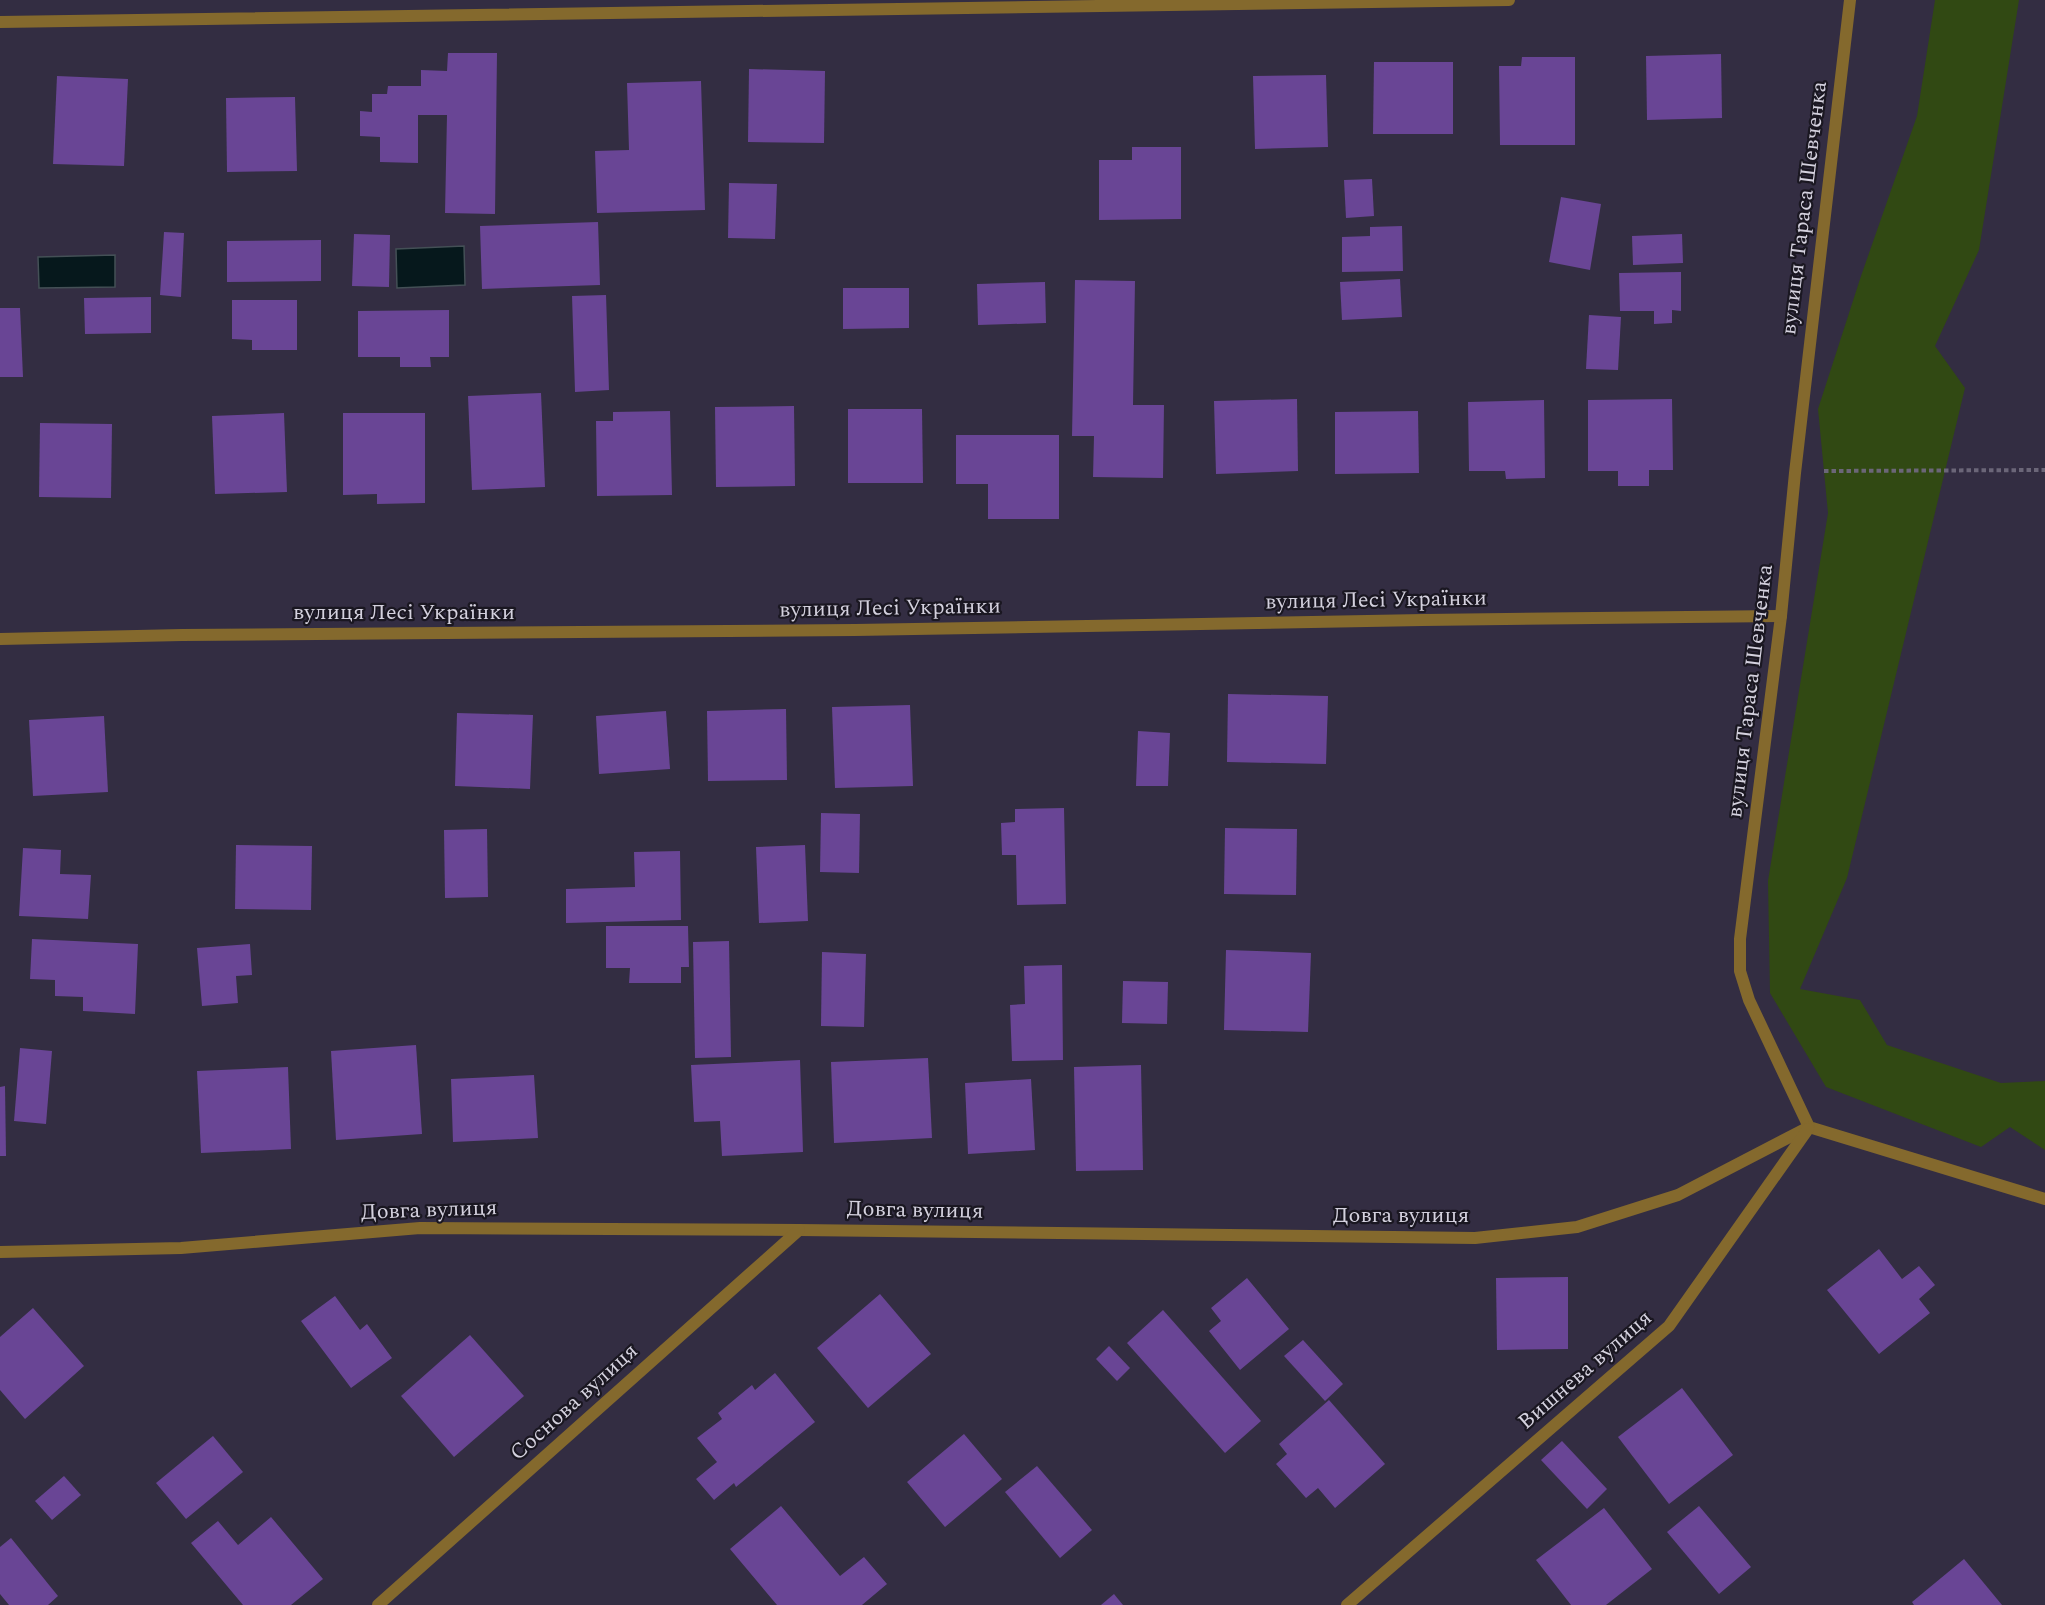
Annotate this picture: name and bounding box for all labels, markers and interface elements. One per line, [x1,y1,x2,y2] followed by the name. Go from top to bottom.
[1772,79,1836,337] street label: вулиця Тараса Шевченка
[1718,562,1782,820] street label: вулиця Тараса Шевченка
[1265,582,1487,618] street label: вулиця Лесі Українки
[779,590,1001,626] street label: вулиця Лесі Українки
[293,596,515,629] street label: вулиця Лесі Українки
[360,1191,498,1229] street label: Довга вулиця
[846,1192,984,1228] street label: Довга вулиця
[1333,1199,1469,1232] street label: Довга вулиця
[1511,1302,1659,1438] street label: Вишнева вулиця
[502,1335,646,1469] street label: Соснова вулиця

